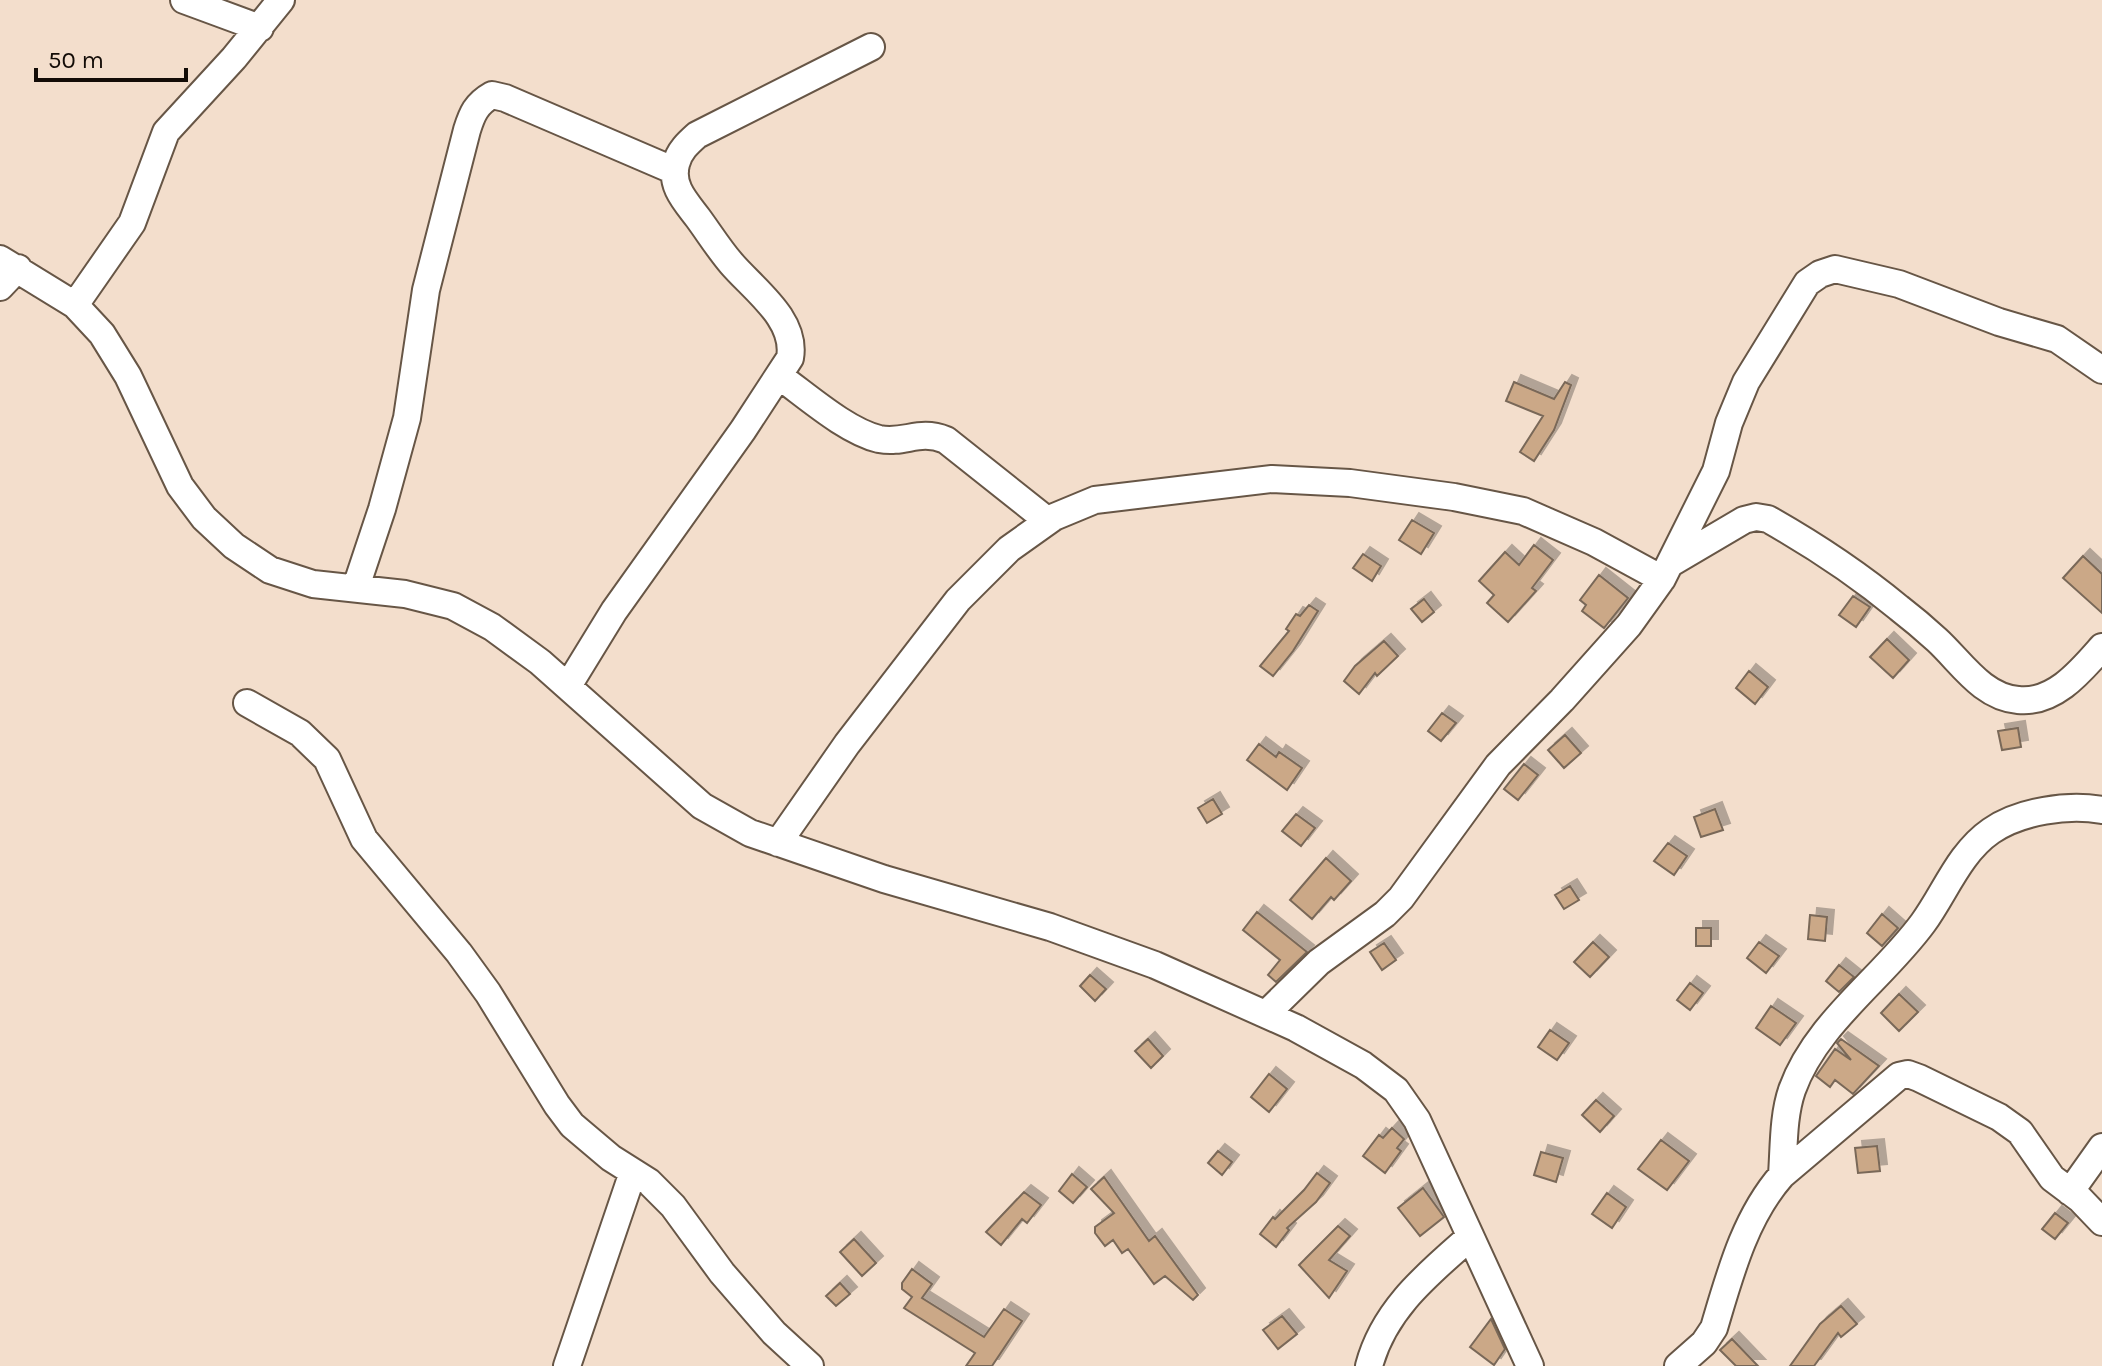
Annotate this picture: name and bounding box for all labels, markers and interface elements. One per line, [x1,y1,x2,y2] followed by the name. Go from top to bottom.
[36,32,186,82] scale bar
[48,46,104,74] text: 50 m

